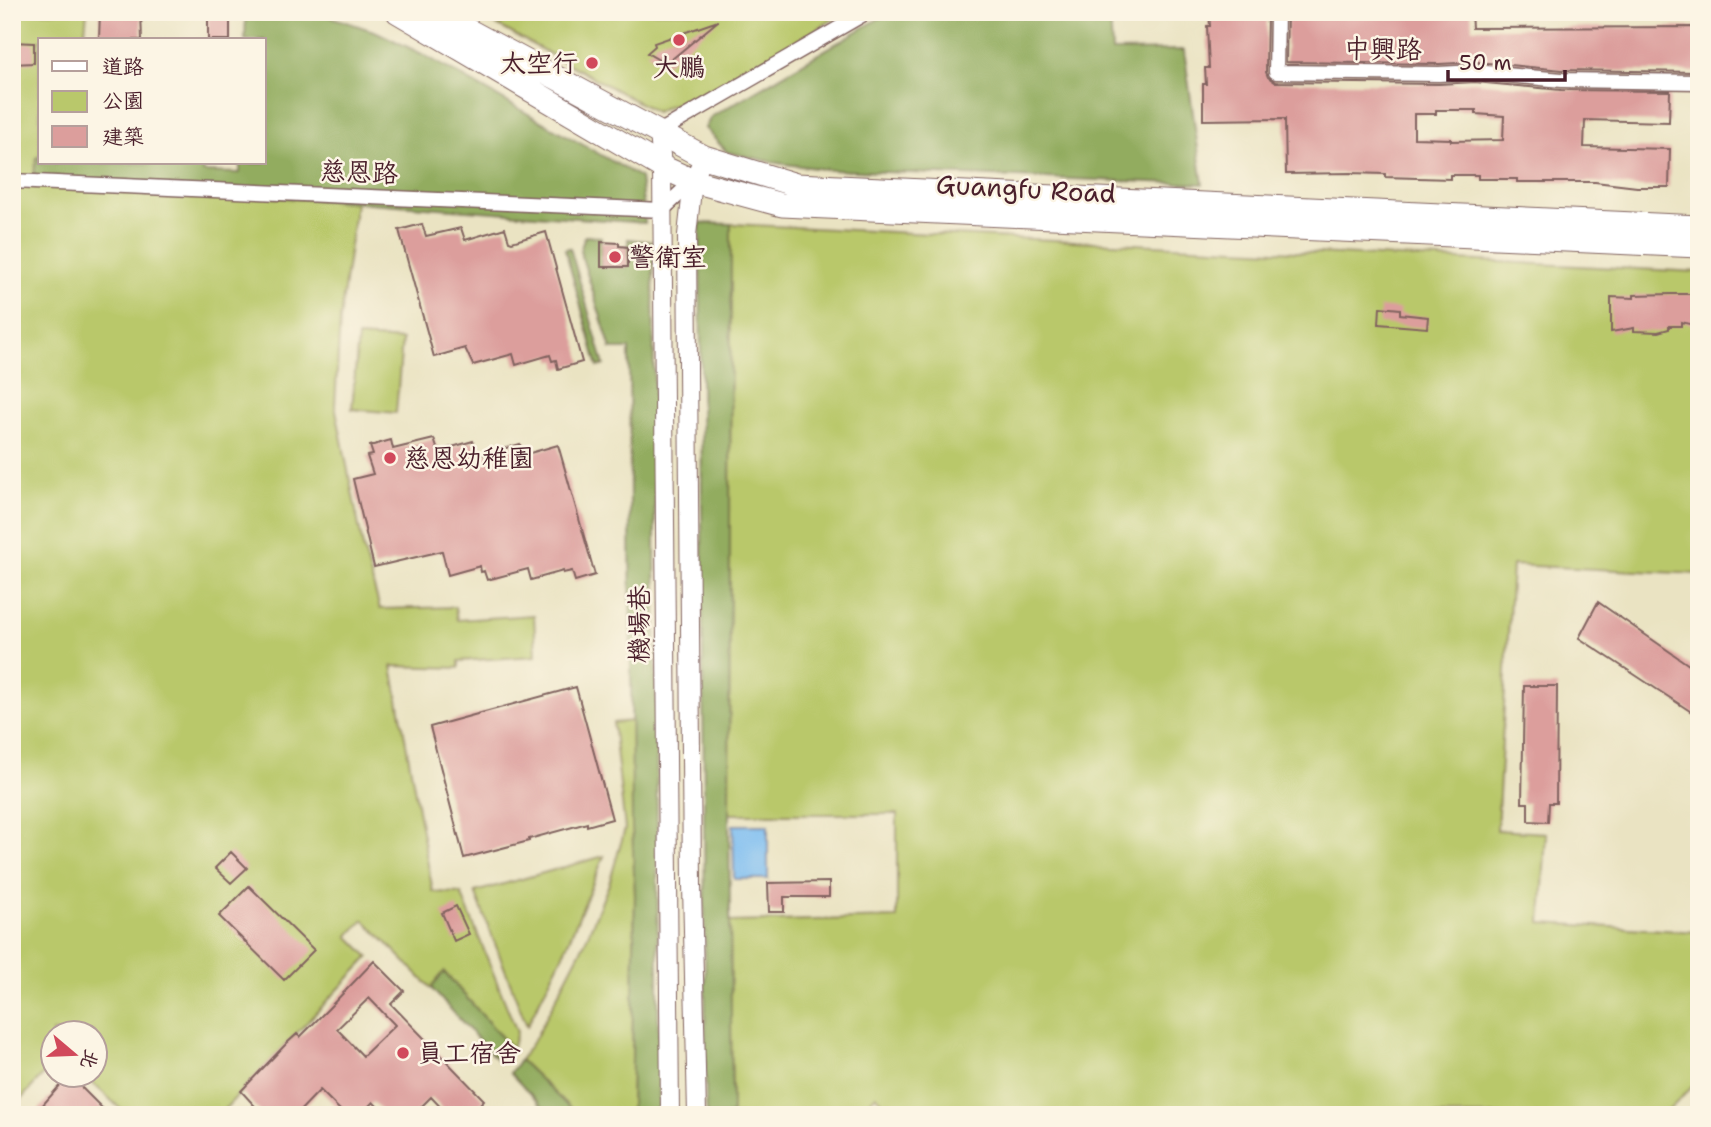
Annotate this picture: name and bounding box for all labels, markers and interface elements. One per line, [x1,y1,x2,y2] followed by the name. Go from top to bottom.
[1344,30,1422,67] street label: 中興路
[671,32,687,48] marker: 大鵬
[38,38,266,164] legend
[1448,38,1566,82] scale bar
[500,45,578,80] place label: 太空行
[653,49,705,84] place label: 大鵬
[1459,49,1512,77] text: 50 m
[102,53,144,81] text: 道路
[584,55,600,71] marker: 太空行
[102,87,144,115] text: 公園
[102,123,144,151] text: 建築
[319,153,399,190] street label: 慈恩路
[935,166,1117,211] street label: Guangfu Road
[629,239,707,274] place label: 警衛室
[607,249,623,265] marker: 警衛室
[404,440,534,475] place label: 慈恩幼稚園
[382,450,398,466] marker: 慈恩幼稚園
[621,585,656,663] street label: 機場巷
[38,1018,108,1088] north arrow
[417,1035,521,1070] place label: 員工宿舍
[395,1045,411,1061] marker: 員工宿舍
[75,1046,105,1072] text: 北

